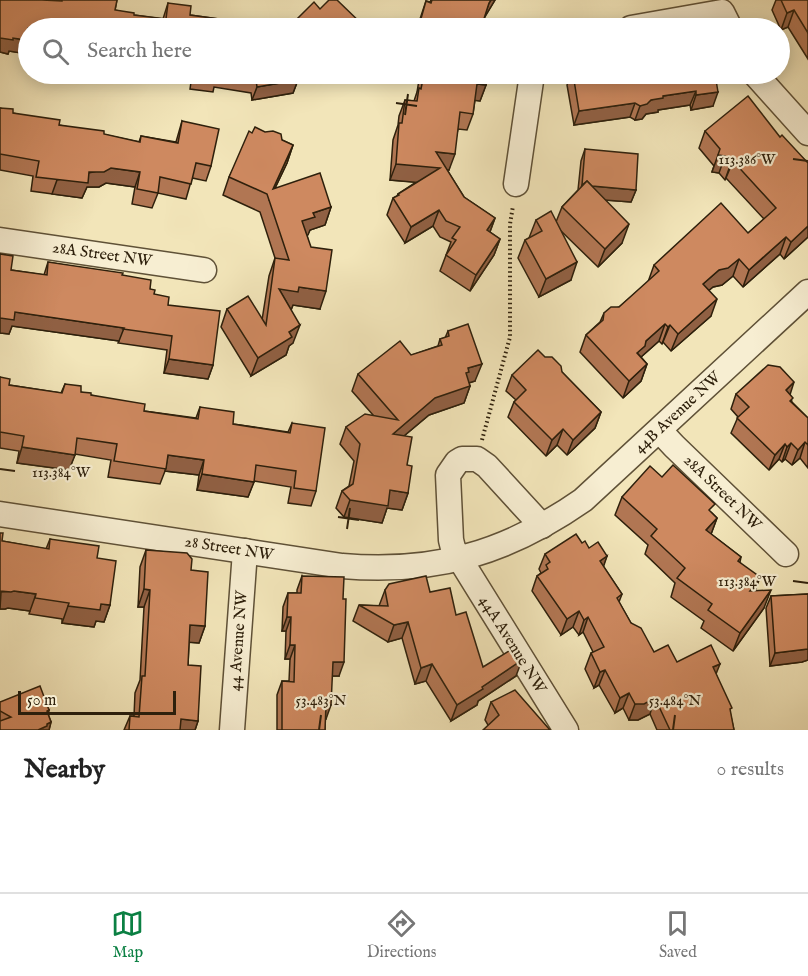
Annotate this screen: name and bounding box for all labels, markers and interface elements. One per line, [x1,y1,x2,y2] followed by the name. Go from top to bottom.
[18,18,790,84] search box
[39,35,72,68] icon: search
[87,37,192,65] text: Search here
[719,150,776,169] text: 113.386°W
[51,238,154,272] street label: 28A Street NW
[630,367,726,458] street label: 44B Avenue NW
[679,451,766,536] street label: 28A Street NW
[32,463,91,482] text: 113.384°W
[183,532,276,566] street label: 28 Street NW
[718,572,777,591] text: 113.384°W
[226,589,253,692] street label: 44 Avenue NW
[474,592,550,698] street label: 44A Avenue NW
[18,688,176,716] scale bar
[27,691,56,711] text: 50 m
[296,691,346,710] text: 53.483°N
[649,691,701,710] text: 53.484°N
[24,753,105,786] text: Nearby
[717,757,784,782] text: 0 results
[111,907,144,963] tab: Map
[367,907,436,963] tab: Directions
[659,907,697,963] tab: Saved

